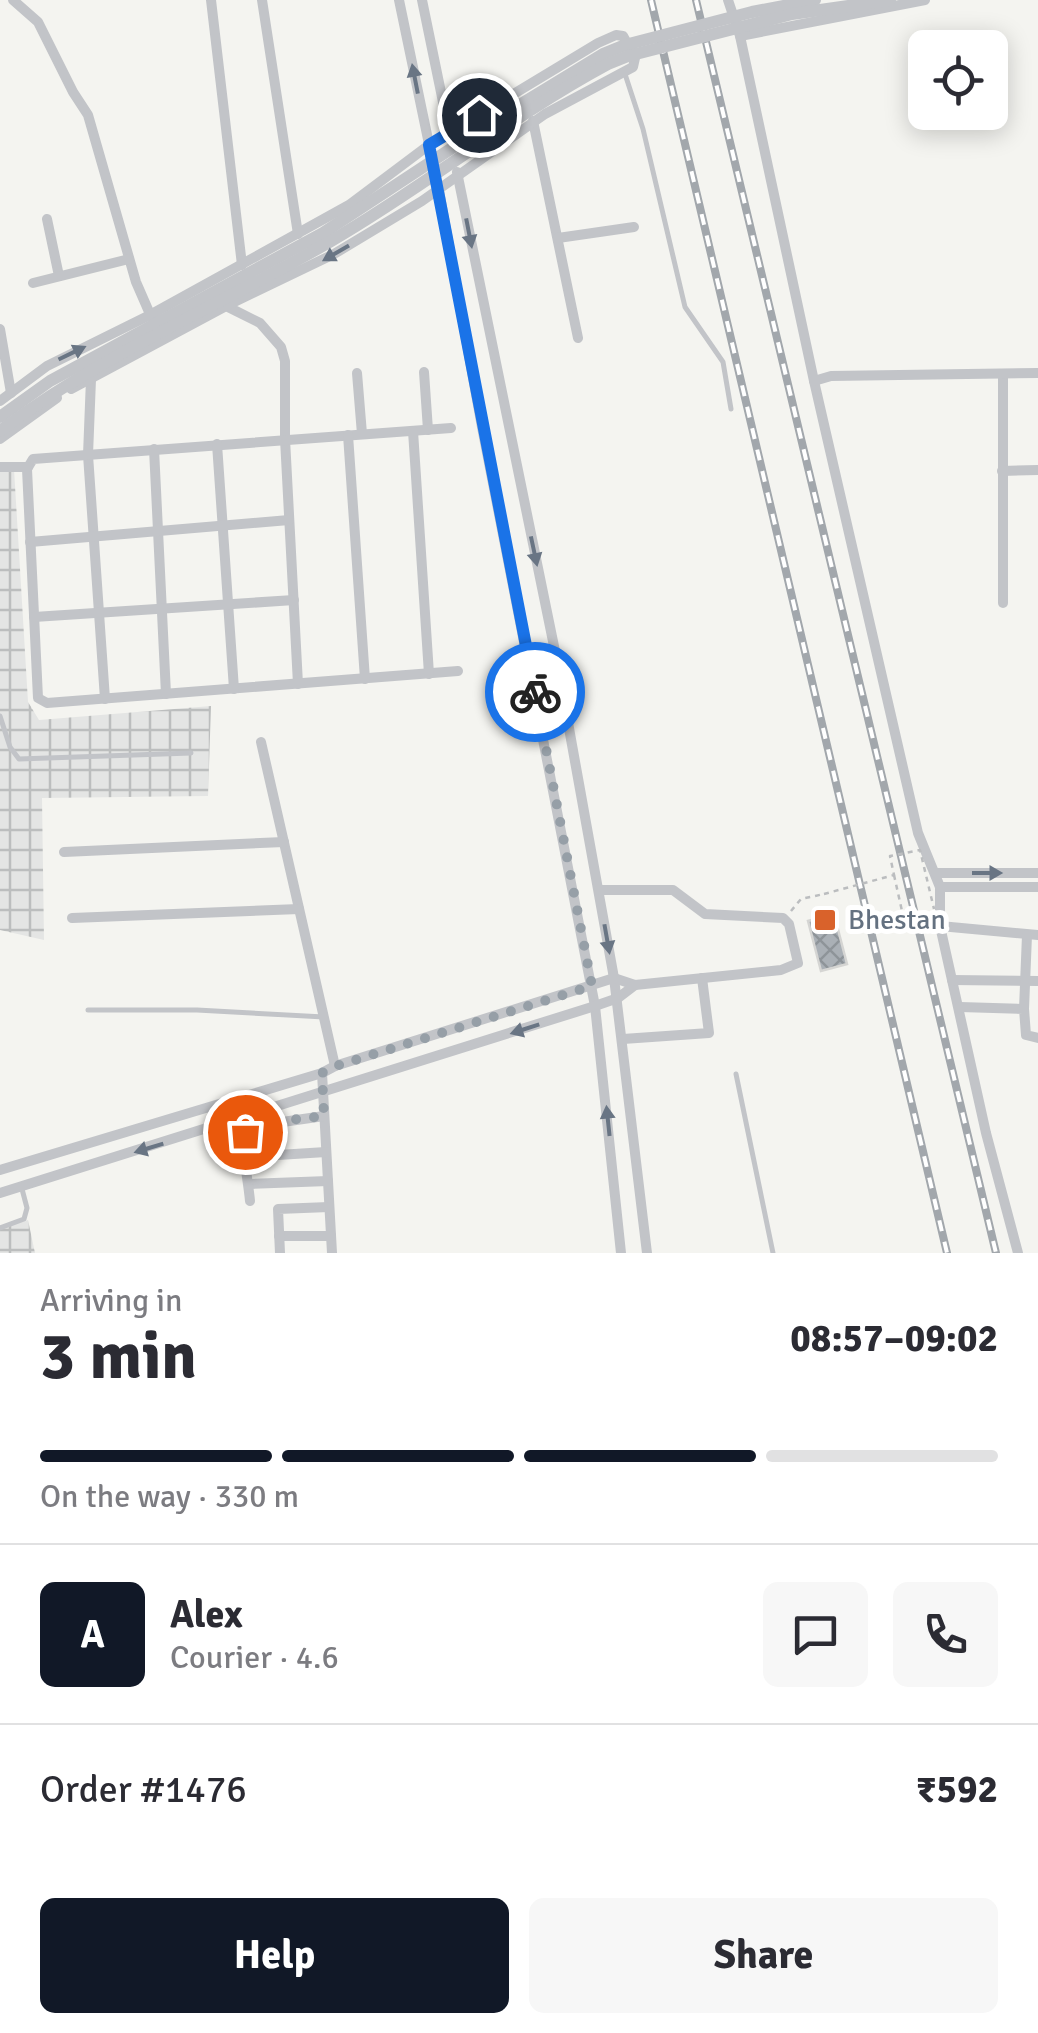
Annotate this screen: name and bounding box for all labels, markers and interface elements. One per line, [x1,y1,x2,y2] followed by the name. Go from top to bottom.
[908,30,1008,130] map controls
[908,30,1008,130] button: locate
[407,64,423,95] one-way arrow
[437,73,522,158] pin
[452,88,507,143] icon: home
[462,218,478,249] one-way arrow
[322,243,350,261] one-way arrow
[58,345,87,362] one-way arrow
[527,536,542,567] one-way arrow
[485,642,585,742] courier
[508,665,563,720] icon: bike
[971,865,1003,881] one-way arrow
[848,903,946,937] place label: Bhestan
[812,907,838,933] marker: Bhestan
[600,924,616,955] one-way arrow
[510,1022,540,1037] one-way arrow
[203,1090,288,1175] pin
[218,1105,273,1160] icon: bag
[600,1105,616,1137] one-way arrow
[133,1141,163,1156] one-way arrow
[40,1281,182,1320] text: Arriving in
[790,1315,998,1362] text: 08:57–09:02
[40,1317,197,1397] text: 3 min
[40,1477,299,1516] text: On the way · 330 m
[763,1582,868,1687] button: chat
[893,1582,998,1687] button: phone
[170,1591,243,1638] text: Alex
[80,1611,105,1658] text: A
[170,1638,339,1677] text: Courier · 4.6
[40,1766,247,1813] text: Order #1476
[916,1766,998,1813] text: ₹592
[40,1898,509,2013] button: Help
[529,1898,998,2013] button: Share

